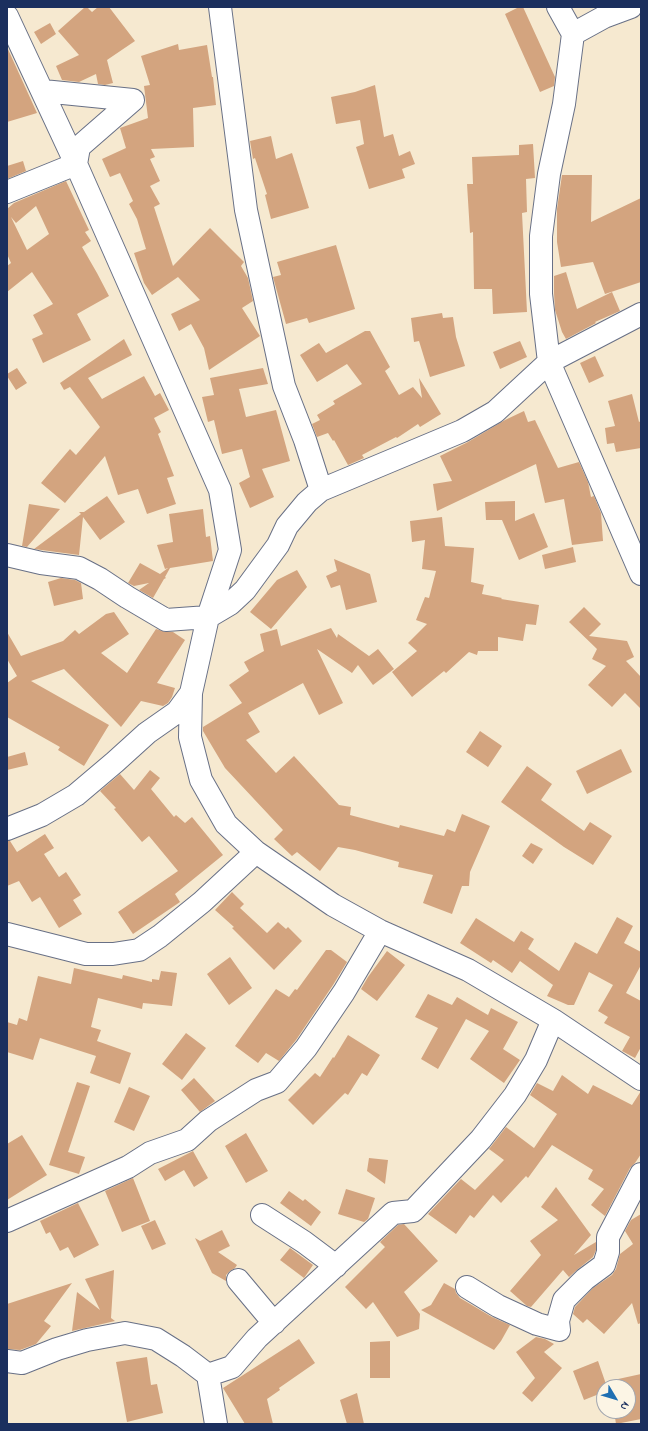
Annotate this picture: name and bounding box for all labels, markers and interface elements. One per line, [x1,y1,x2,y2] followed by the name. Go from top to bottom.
[596,1379,636,1419] north arrow
[616,1398,633,1414] text: N

